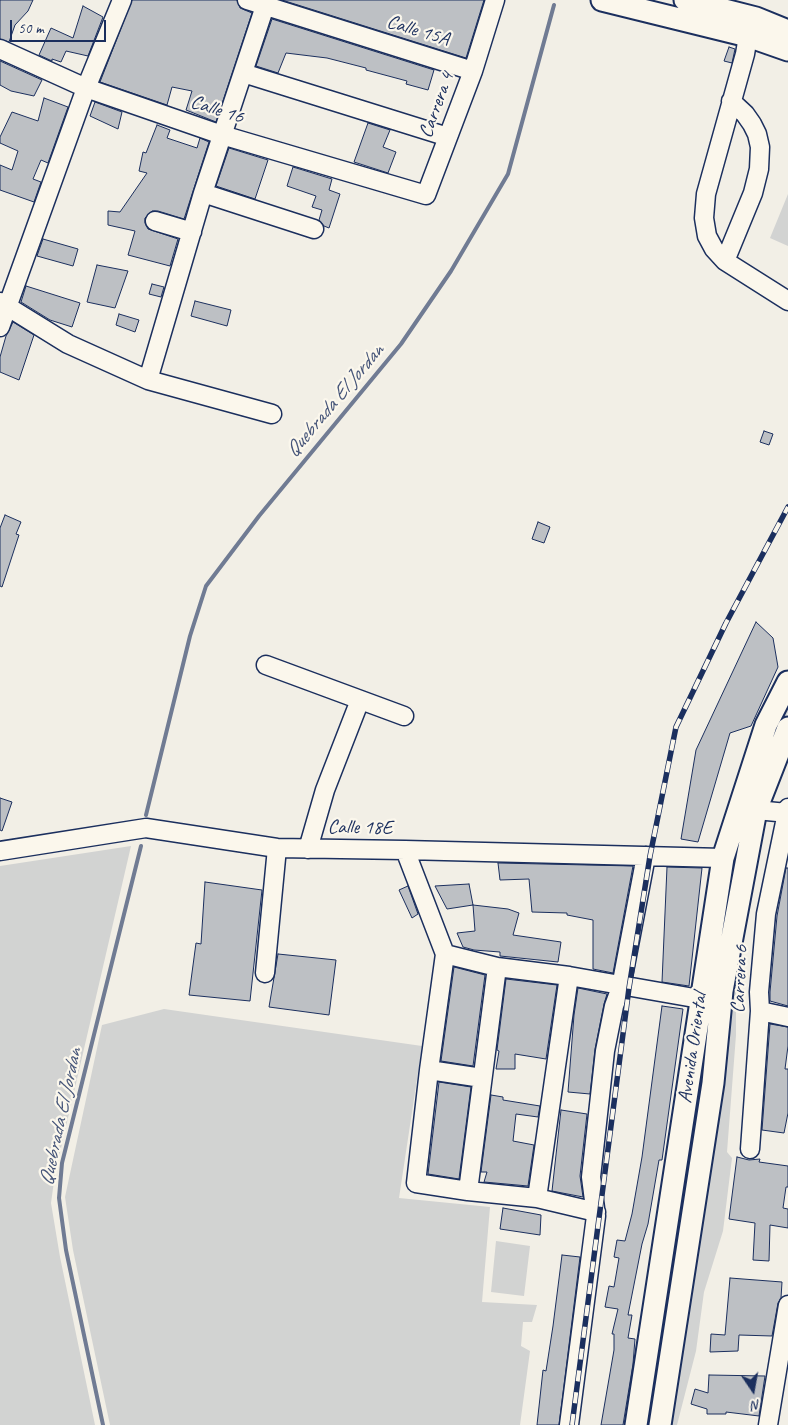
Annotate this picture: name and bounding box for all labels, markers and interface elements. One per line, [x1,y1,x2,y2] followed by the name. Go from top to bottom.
[12,10,109,42] scale bar
[384,10,452,52] street label: Calle 15A
[18,19,44,38] text: 50 m
[414,69,460,141] street label: Carrera 4
[187,90,247,130] street label: Calle 16
[280,339,390,463] water label: Quebrada El Jordan
[327,815,393,841] street label: Calle 18E
[726,944,754,1014] street label: Carrera 6
[673,991,713,1105] street label: Avenida Oriental
[34,1046,88,1188] water label: Quebrada El Jordan
[728,1365,778,1415] north arrow
[750,1396,762,1414] text: N

